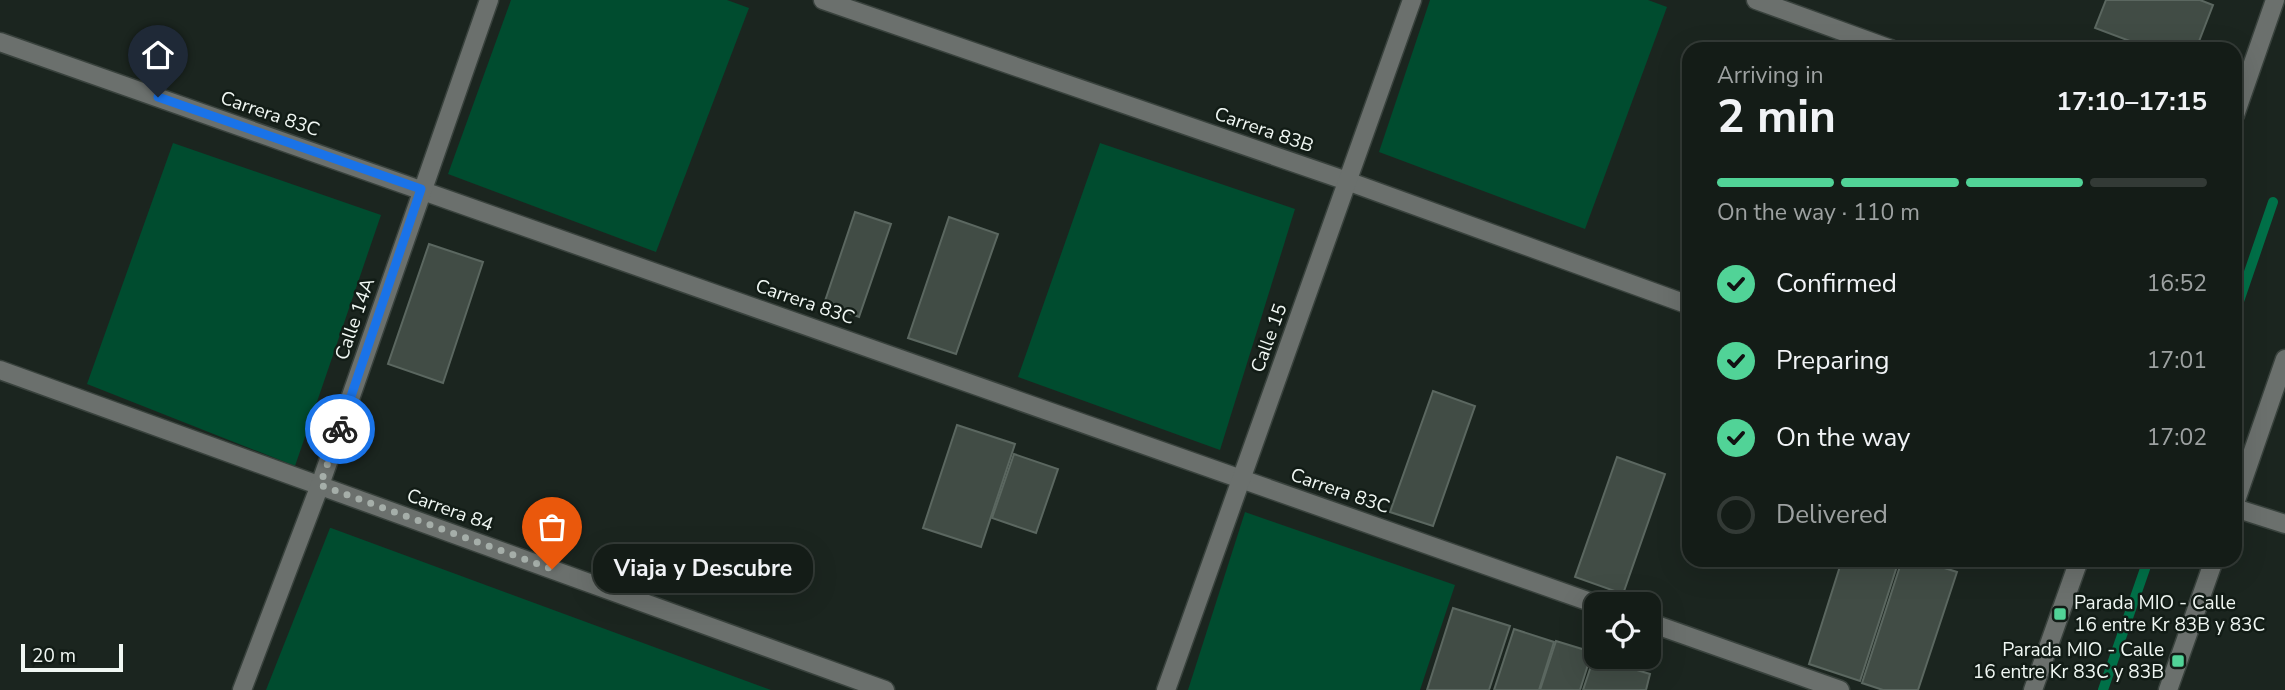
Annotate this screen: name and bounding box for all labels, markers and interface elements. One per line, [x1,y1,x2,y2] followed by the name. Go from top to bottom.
[128,25,188,97] pin
[139,36,177,74] icon: home
[1717,60,1824,91] text: Arriving in
[2056,84,2207,119] text: 17:10–17:15
[217,85,323,143] street label: Carrera 83C
[1717,85,1836,148] text: 2 min
[1211,101,1317,159] street label: Carrera 83B
[1717,197,1920,228] text: On the way · 110 m
[1717,265,1755,303] icon: check
[1776,266,1897,301] text: Confirmed
[2147,268,2207,299] text: 16:52
[752,273,858,331] street label: Carrera 83C
[329,274,381,364] street label: Calle 14A
[1245,300,1293,376] street label: Calle 15
[1717,342,1755,380] icon: check
[1776,343,1889,378] text: Preparing
[2147,345,2207,376] text: 17:01
[305,394,375,464] courier
[321,410,359,448] icon: bike
[1717,419,1755,457] icon: check
[1776,420,1910,455] text: On the way
[2147,422,2207,453] text: 17:02
[1287,462,1393,520] street label: Carrera 83C
[403,482,497,538] street label: Carrera 84
[522,497,582,569] pin
[1776,497,1888,532] text: Delivered
[533,508,571,546] icon: bag
[594,544,814,594] callout: Viaja y Descubre
[614,553,792,584] text: Viaja y Descubre
[2074,590,2265,638] place label: Parada MIO - Calle 16 entre Kr 83B y 83C
[1584,592,1661,669] map controls
[1584,592,1661,669] button: locate
[2052,606,2068,622] marker: Parada MIO - Calle 16 entre Kr 83B y 83C
[1973,637,2164,685] place label: Parada MIO - Calle 16 entre Kr 83C y 83B
[21,641,122,673] scale bar
[32,643,76,669] text: 20 m
[2170,653,2186,669] marker: Parada MIO - Calle 16 entre Kr 83C y 83B

